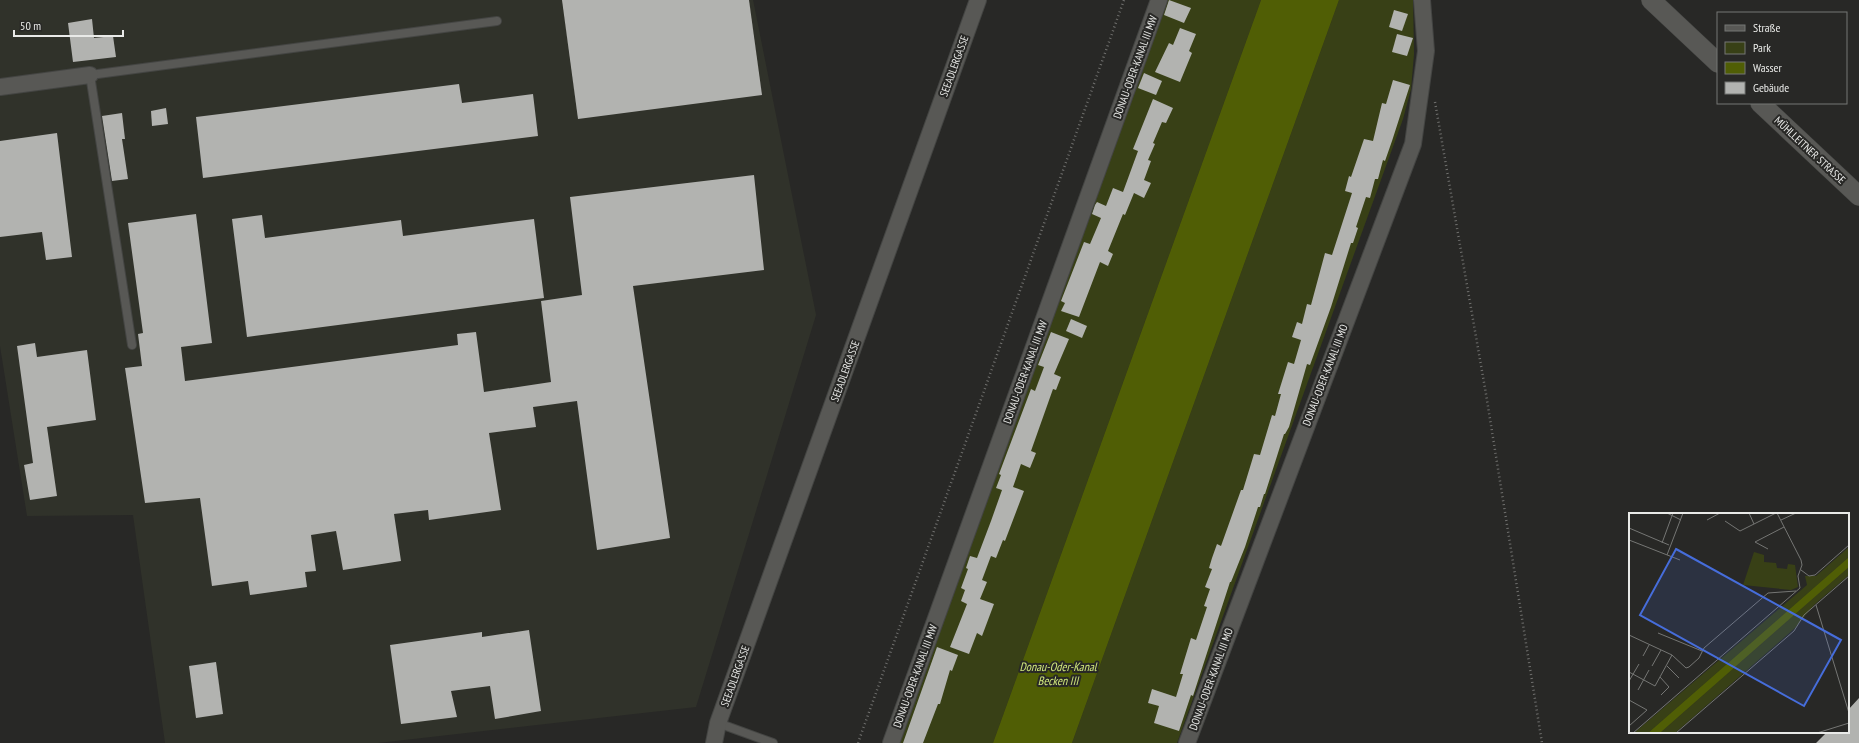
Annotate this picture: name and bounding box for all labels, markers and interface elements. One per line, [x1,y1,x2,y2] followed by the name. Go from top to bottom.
[14,12,123,38] scale bar
[1717,12,1847,104] legend
[1110,13,1160,121] street label: DONAU-ODER-KANAL III MW
[20,18,41,33] text: 50 m
[1753,20,1780,35] text: Straße
[936,33,972,99] street label: SEEADLERGASSE
[1753,40,1771,55] text: Park
[1753,60,1783,75] text: Wasser
[1753,80,1789,95] text: Gebäude
[1772,113,1849,187] street label: MÜHLLEITNER STRASSE
[1000,318,1050,426] street label: DONAU-ODER-KANAL III MW
[1299,322,1351,428] street label: DONAU-ODER-KANAL III MO
[827,338,863,404] street label: SEEADLERGASSE
[1629,513,1849,733] inset map
[890,622,940,730] street label: DONAU-ODER-KANAL III MW
[1186,626,1236,732] street label: DONAU-ODER-KANAL III MO
[717,643,753,709] street label: SEEADLERGASSE
[1019,659,1098,688] water label: Donau-Oder-Kanal Becken III

